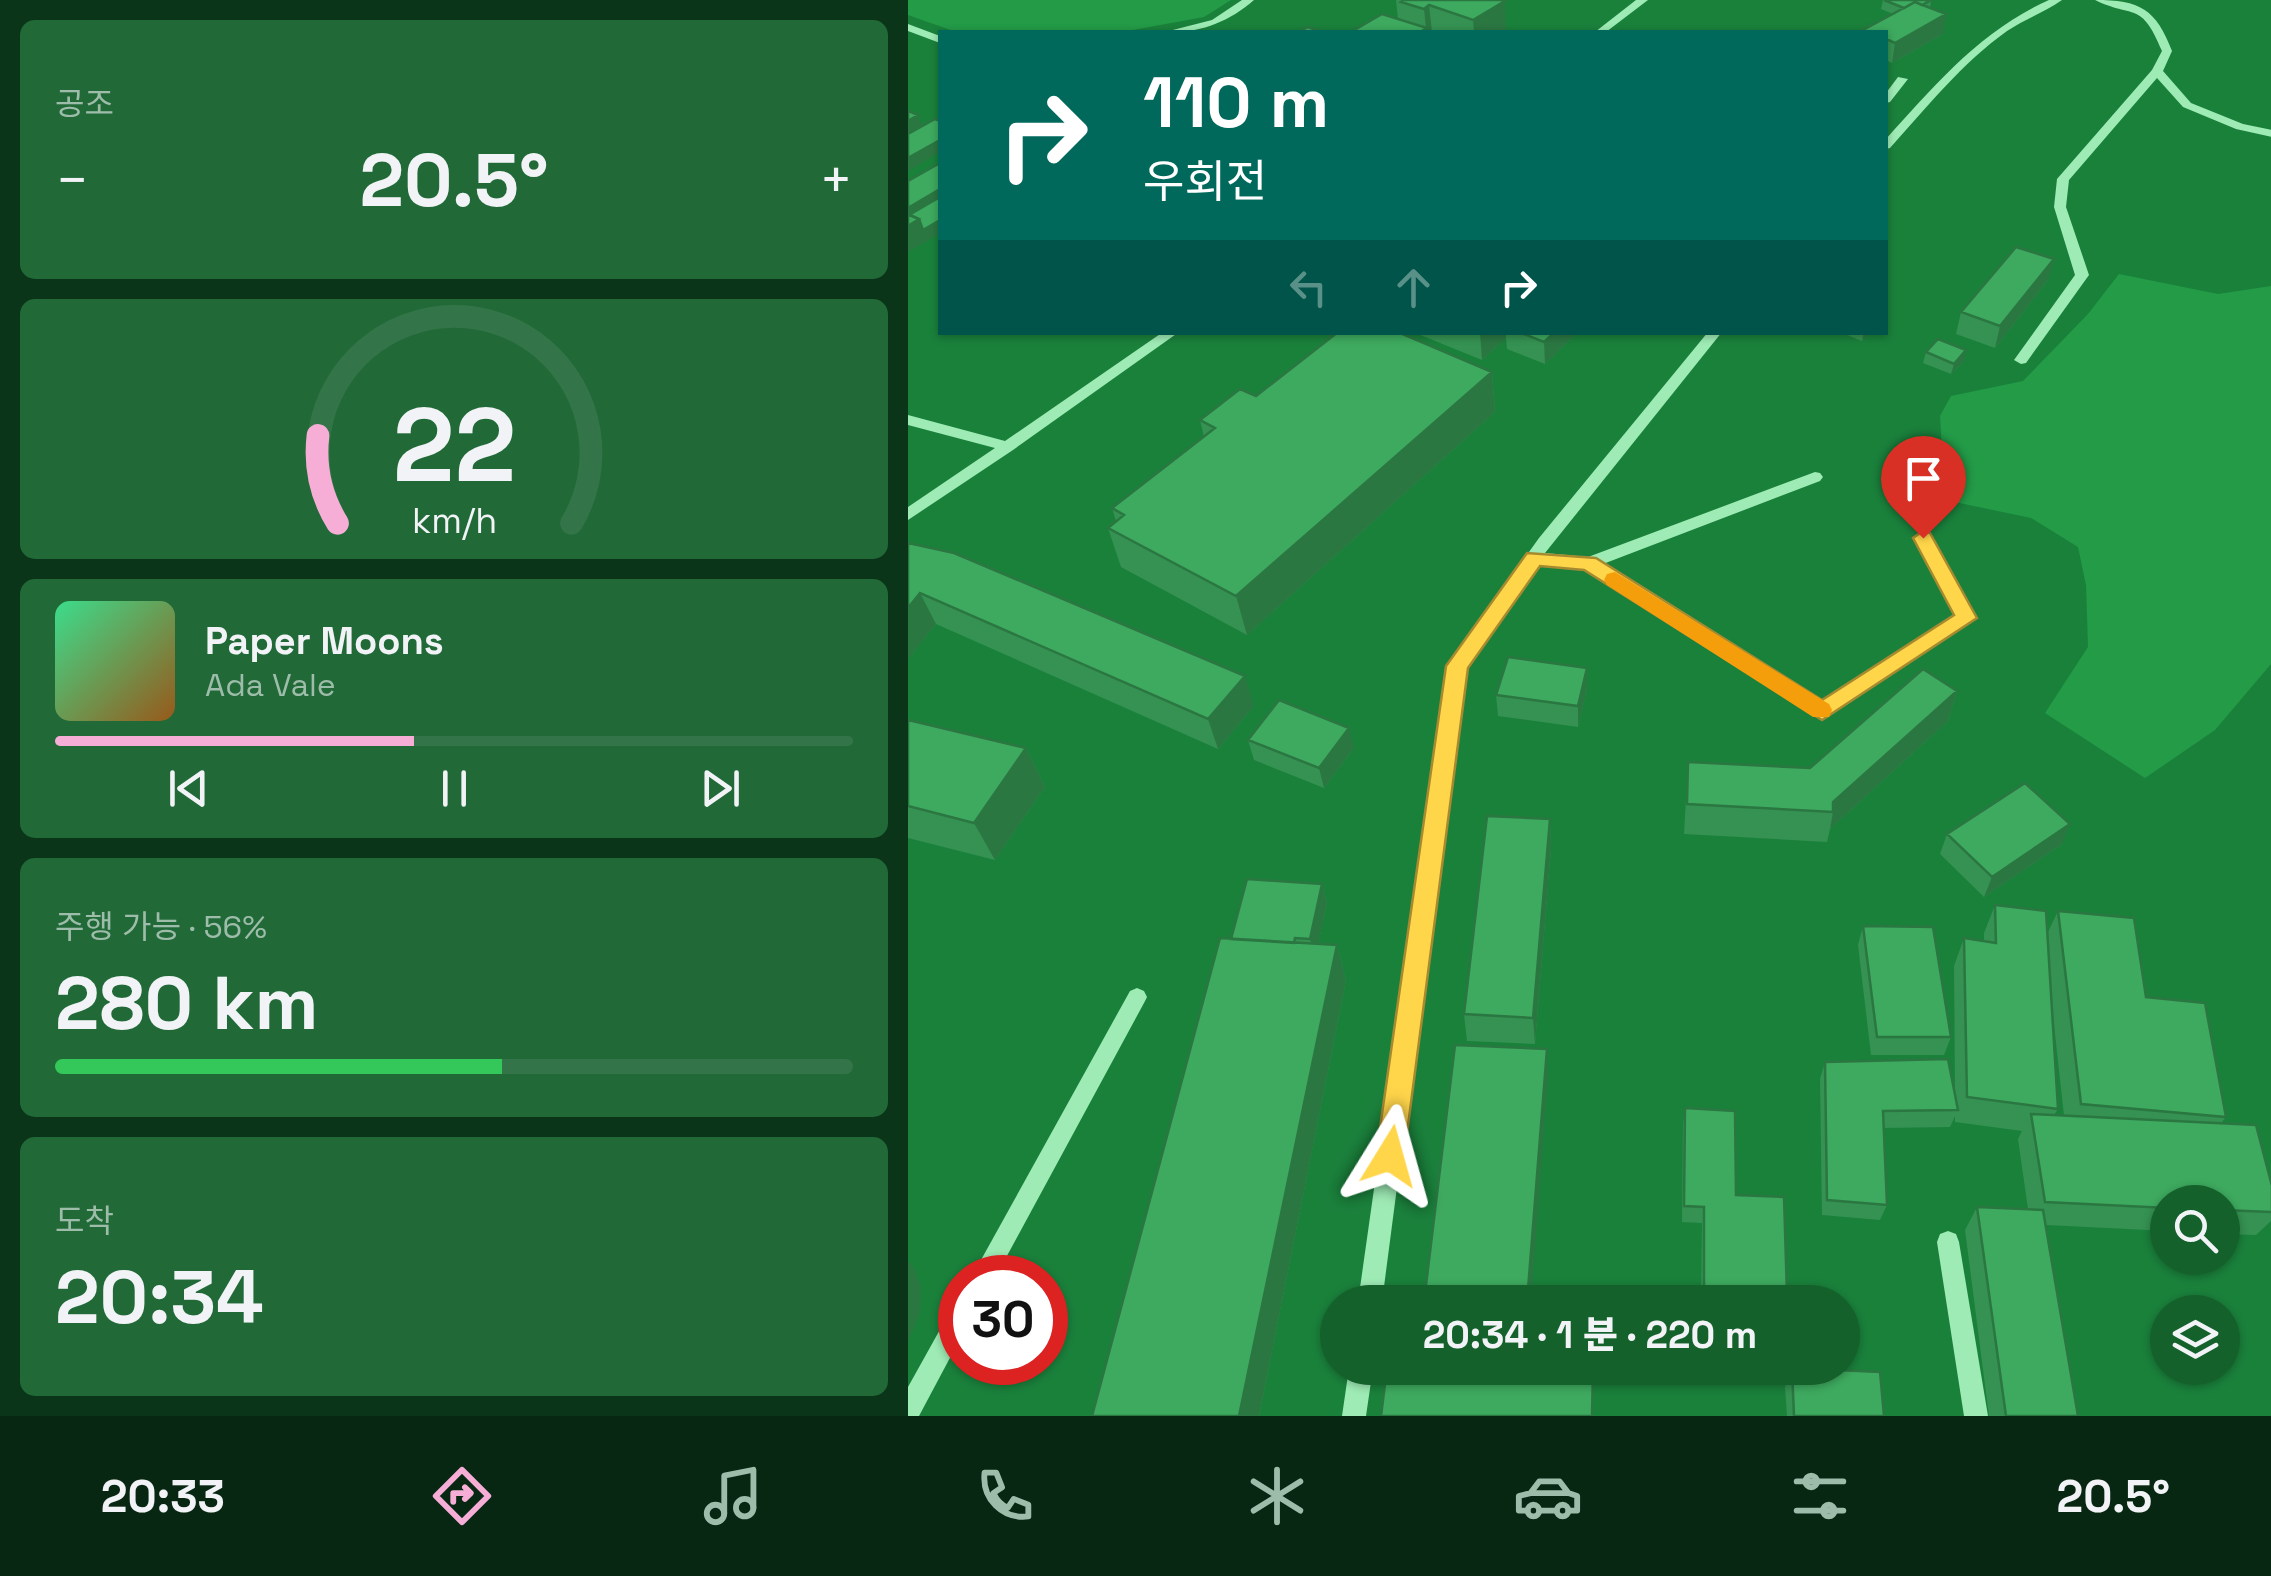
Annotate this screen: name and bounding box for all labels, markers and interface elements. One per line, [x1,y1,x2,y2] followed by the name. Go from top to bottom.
[1143,58,1329,147] text: 110 m
[978,70,1108,200] icon: right
[55,84,114,124] text: 공조
[359,132,549,228] text: 20.5°
[55,145,89,215] text: −
[819,145,853,215] text: +
[1143,153,1267,210] text: 우회전
[1281,260,1336,315] icon: left
[1386,260,1441,315] icon: ahead
[1491,260,1546,315] icon: right
[392,379,516,511] text: 22
[1881,436,1966,539] pin
[1896,451,1951,506] icon: arrive
[411,498,497,543] text: km/h
[205,617,444,665] text: Paper Moons
[205,665,336,705] text: Ada Vale
[161,761,216,816] icon: previous
[427,761,482,816] icon: pause
[693,761,748,816] icon: next
[55,907,267,947] text: 주행 가능 · 56%
[55,955,319,1051] text: 280 km
[1338,1104,1442,1208] position arrow
[2150,1185,2240,1385] map controls
[2150,1185,2240,1275] button: search
[55,1201,114,1241] text: 도착
[55,1249,264,1345] text: 20:34
[938,1255,1068,1385] speed limit sign: 30
[2150,1295,2240,1385] button: layers
[1423,1311,1757,1359] text: 20:34 · 1 분 · 220 m
[427,1461,497,1531] icon: directions
[698,1461,768,1531] icon: music
[970,1461,1040,1531] icon: phone
[1242,1461,1312,1531] icon: climate
[1513,1461,1583,1531] icon: car
[1785,1461,1855,1531] icon: filters
[101,1468,225,1525] text: 20:33
[2057,1468,2170,1525] text: 20.5°

